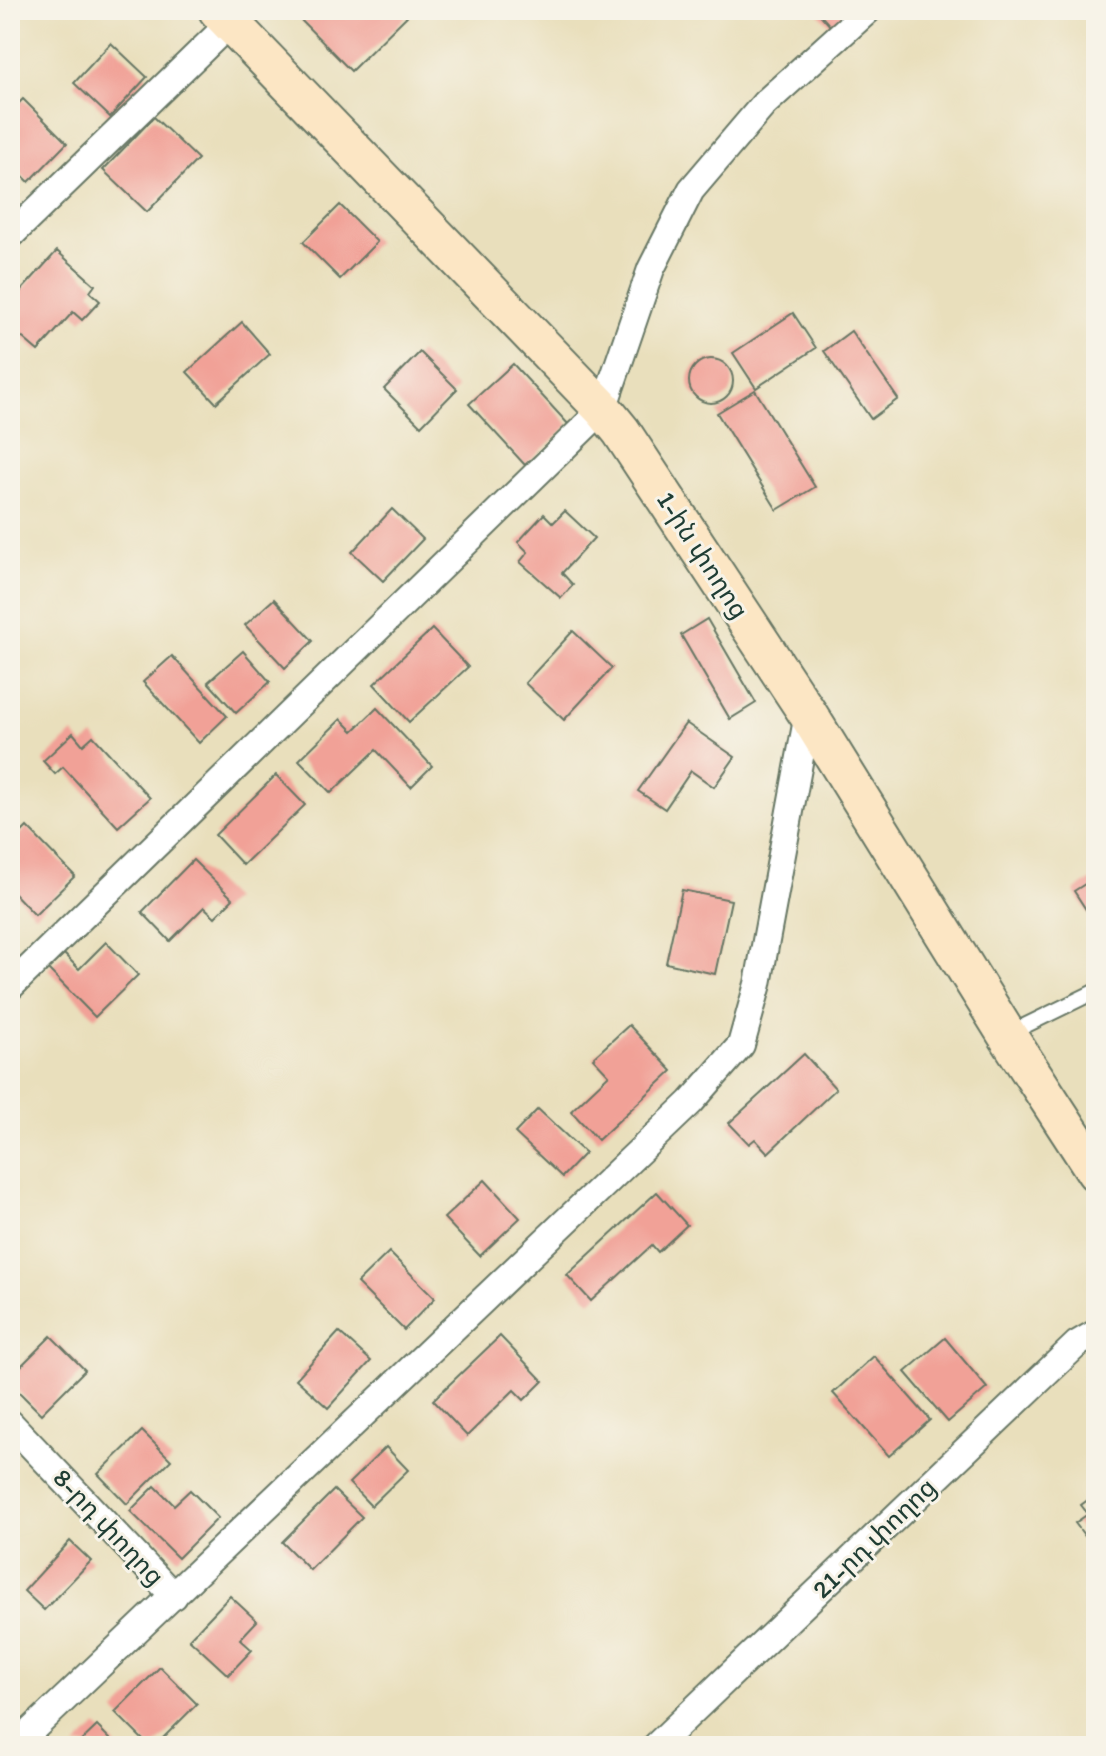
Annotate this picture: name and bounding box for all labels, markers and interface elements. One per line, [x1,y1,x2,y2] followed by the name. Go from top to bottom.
[650,485,756,625] street label: 1-ին փողոց
[47,1462,171,1592] street label: 8-րդ փողոց
[805,1471,943,1605] street label: 21-րդ փողոց

